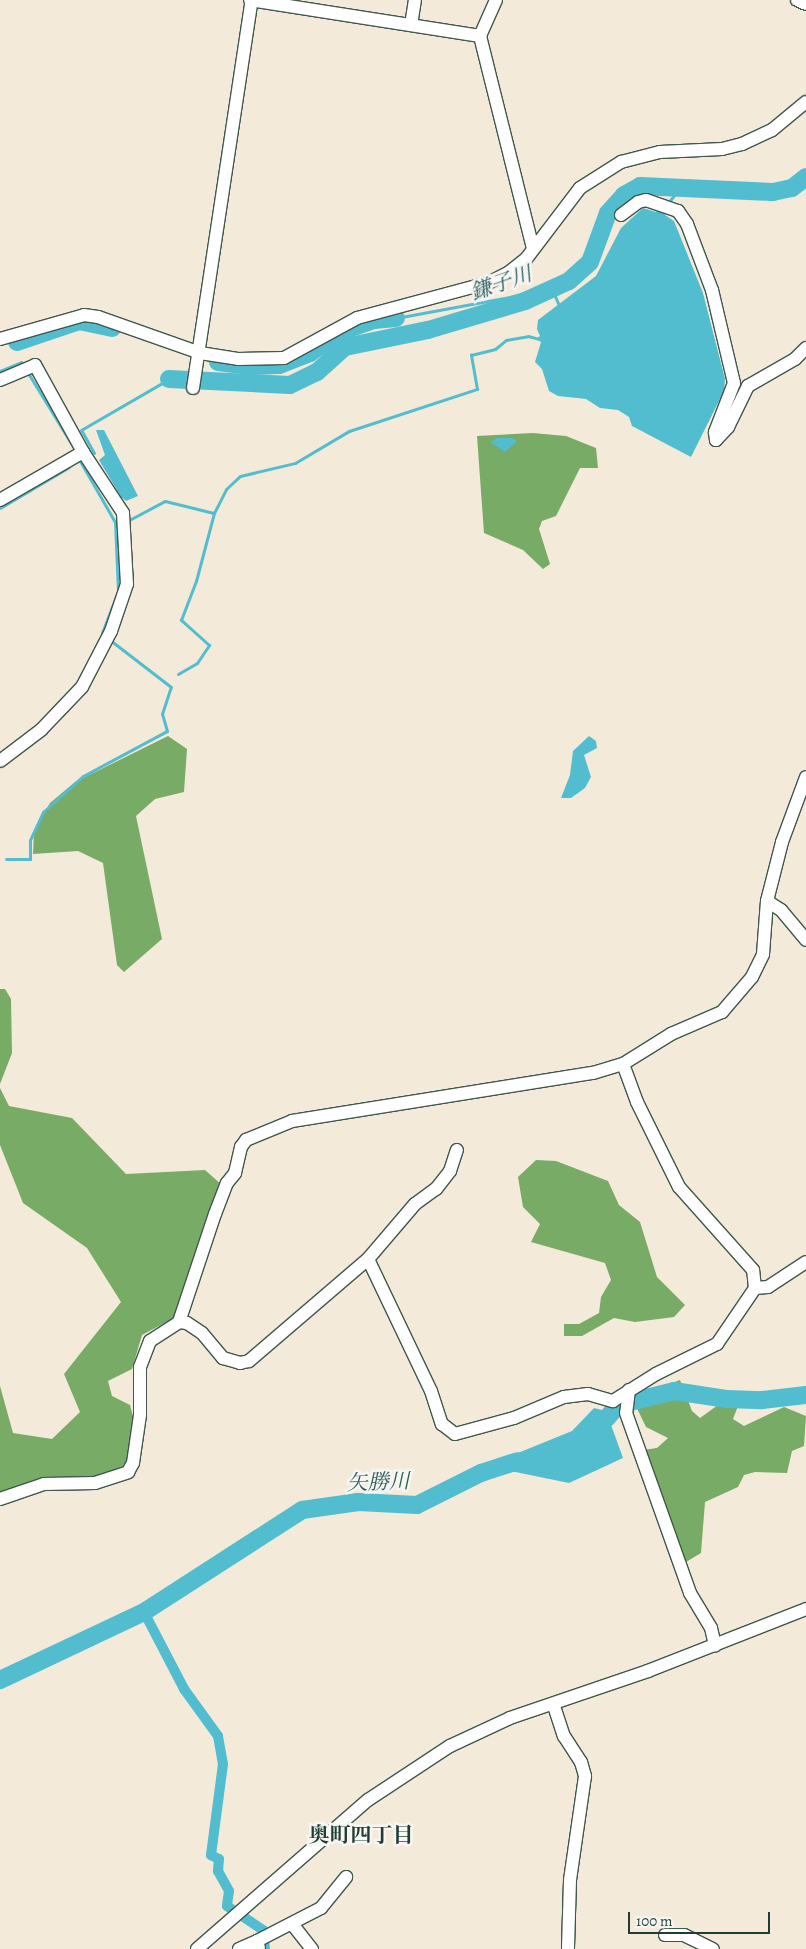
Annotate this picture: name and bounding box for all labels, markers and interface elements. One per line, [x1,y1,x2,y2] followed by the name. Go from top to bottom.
[467,261,535,305] water label: 鎌子川
[346,1468,410,1496] water label: 矢勝川
[309,1822,413,1848] district label: 奥町四丁目
[631,1902,774,1934] scale bar
[636,1911,673,1931] text: 100 m

